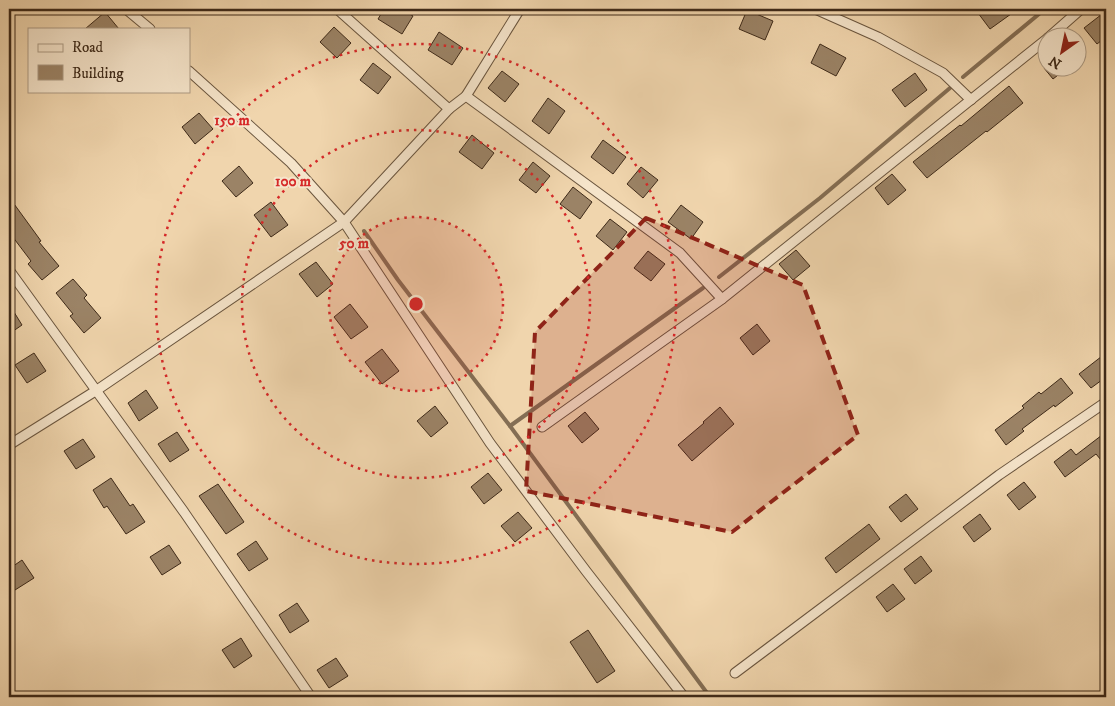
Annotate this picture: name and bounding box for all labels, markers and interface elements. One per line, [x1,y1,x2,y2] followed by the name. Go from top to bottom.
[28,28,190,92] legend
[1038,28,1088,78] north arrow
[72,38,104,57] text: Road
[1045,51,1065,73] text: N
[72,64,124,83] text: Building
[214,111,250,130] text: 150 m
[275,172,312,191] text: 100 m
[338,234,370,253] text: 50 m
[407,295,425,313] centre of rings

